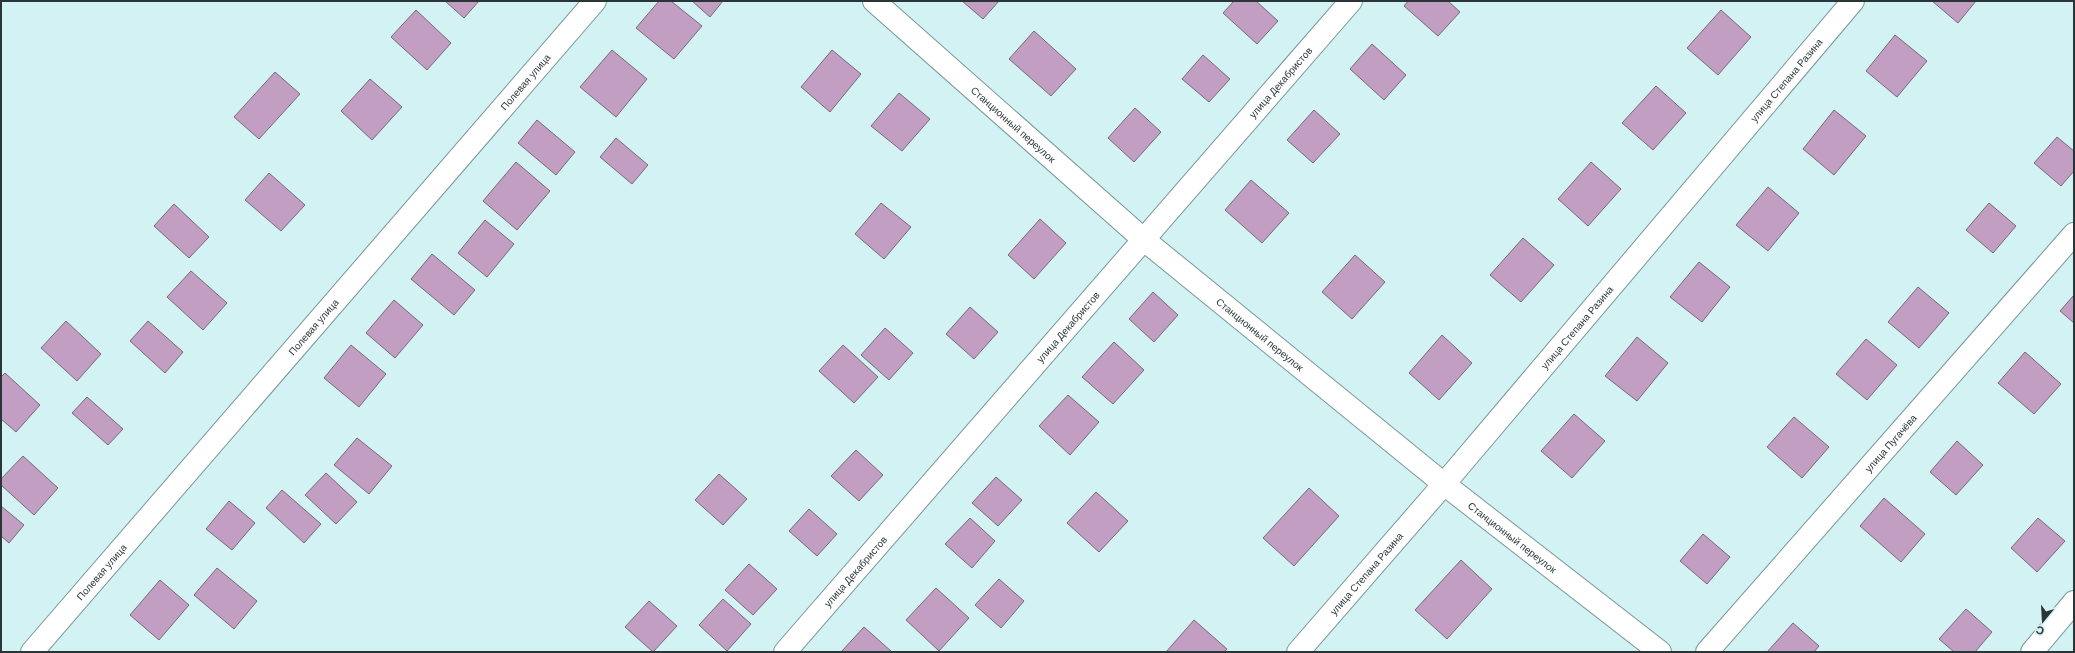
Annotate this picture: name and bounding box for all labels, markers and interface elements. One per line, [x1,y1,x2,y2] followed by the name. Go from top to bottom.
[1747,35,1825,124] street label: улица Степана Разина
[1246,44,1315,120] street label: улица Декабристов
[497,51,553,113] street label: Полевая улица
[968,83,1059,166] street label: Станционный переулок
[1538,283,1616,372] street label: улица Степана Разина
[1033,289,1102,365] street label: улица Декабристов
[1214,295,1307,374] street label: Станционный переулок
[285,296,341,358] street label: Полевая улица
[1862,411,1920,475] street label: улица Пугачёва
[1465,499,1560,576] street label: Станционный переулок
[1327,529,1406,617] street label: улица Степана Разина
[821,533,890,609] street label: улица Декабристов
[73,541,130,603] street label: Полевая улица
[2023,601,2063,641] north arrow
[2034,623,2046,638] text: С

